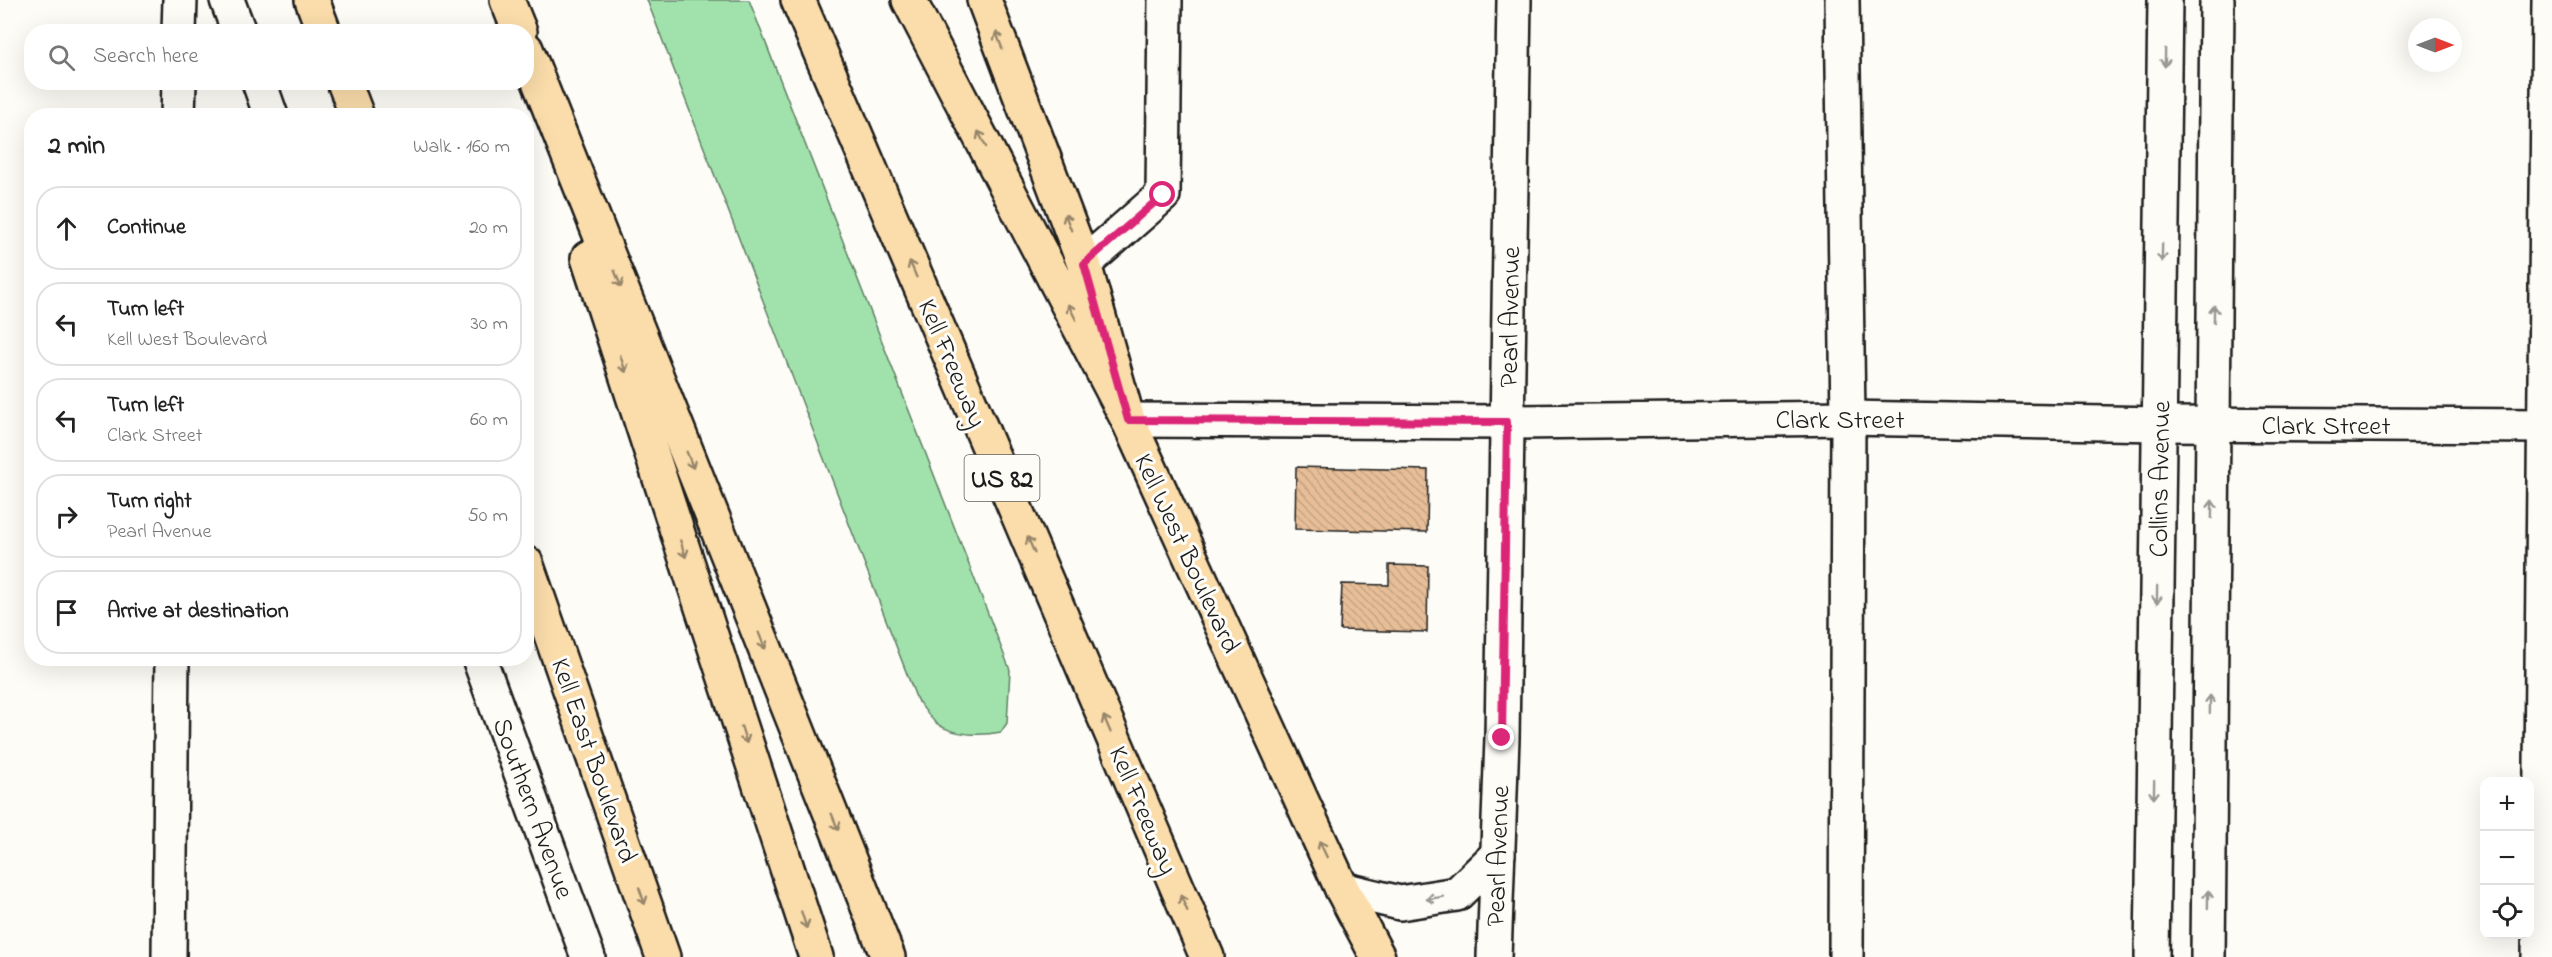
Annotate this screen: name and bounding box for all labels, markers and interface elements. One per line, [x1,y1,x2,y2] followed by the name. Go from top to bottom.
[2408,18,2462,72] north arrow
[24,24,534,90] search box
[993,31,1004,50] one-way arrow
[45,41,78,74] icon: search
[93,41,198,73] text: Search here
[2159,48,2171,68] one-way arrow
[48,128,105,166] text: 2 min
[976,131,988,148] one-way arrow
[413,133,510,162] text: Walk · 160 m
[1149,181,1175,207] route start
[50,212,83,245] icon: ahead
[107,212,186,244] text: Continue
[1062,213,1073,232] one-way arrow
[469,214,508,243] text: 20 m
[2156,243,2168,263] one-way arrow
[1491,245,1532,388] street label: Pearl Avenue
[907,260,918,278] one-way arrow
[613,269,624,287] one-way arrow
[107,294,184,326] text: Turn left
[906,294,995,434] street label: Kell Freeway
[1065,303,1077,321] one-way arrow
[2208,304,2220,324] one-way arrow
[50,308,83,341] icon: left
[471,310,508,339] text: 30 m
[107,326,267,355] text: Kell West Boulevard
[618,354,629,373] one-way arrow
[107,390,184,422] text: Turn left
[2141,400,2182,558] street label: Collins Avenue
[1776,402,1904,441] street label: Clark Street
[50,404,83,437] icon: left
[470,406,508,435] text: 60 m
[2262,408,2390,447] street label: Clark Street
[107,422,203,451] text: Clark Street
[1122,448,1249,660] street label: Kell West Boulevard
[685,450,696,468] one-way arrow
[964,455,1040,501] road number: US 82
[107,486,192,518] text: Turn right
[2206,499,2218,519] one-way arrow
[50,500,83,533] icon: right
[467,502,508,531] text: 50 m
[107,518,212,547] text: Pearl Avenue
[1024,536,1036,554] one-way arrow
[678,539,689,558] one-way arrow
[2152,585,2163,605] one-way arrow
[50,596,83,629] icon: arrive
[107,596,289,628] text: Arrive at destination
[758,631,769,650] one-way arrow
[539,653,646,868] street label: Kell East Boulevard
[2204,694,2216,714] one-way arrow
[481,713,583,906] street label: Southern Avenue
[1101,715,1112,734] one-way arrow
[1488,724,1514,750] route end
[739,725,750,744] one-way arrow
[1097,741,1186,881] street label: Kell Freeway
[2480,777,2534,939] map controls
[2480,777,2534,831] button: +
[2149,780,2160,800] one-way arrow
[1478,784,1521,927] street label: Pearl Avenue
[830,812,841,831] one-way arrow
[2480,831,2534,885] button: −
[1317,840,1329,858] one-way arrow
[2480,885,2534,939] button: locate
[637,886,648,905] one-way arrow
[2202,889,2214,909] one-way arrow
[1426,892,1446,903] one-way arrow
[1178,895,1189,913] one-way arrow
[799,910,810,929] one-way arrow

